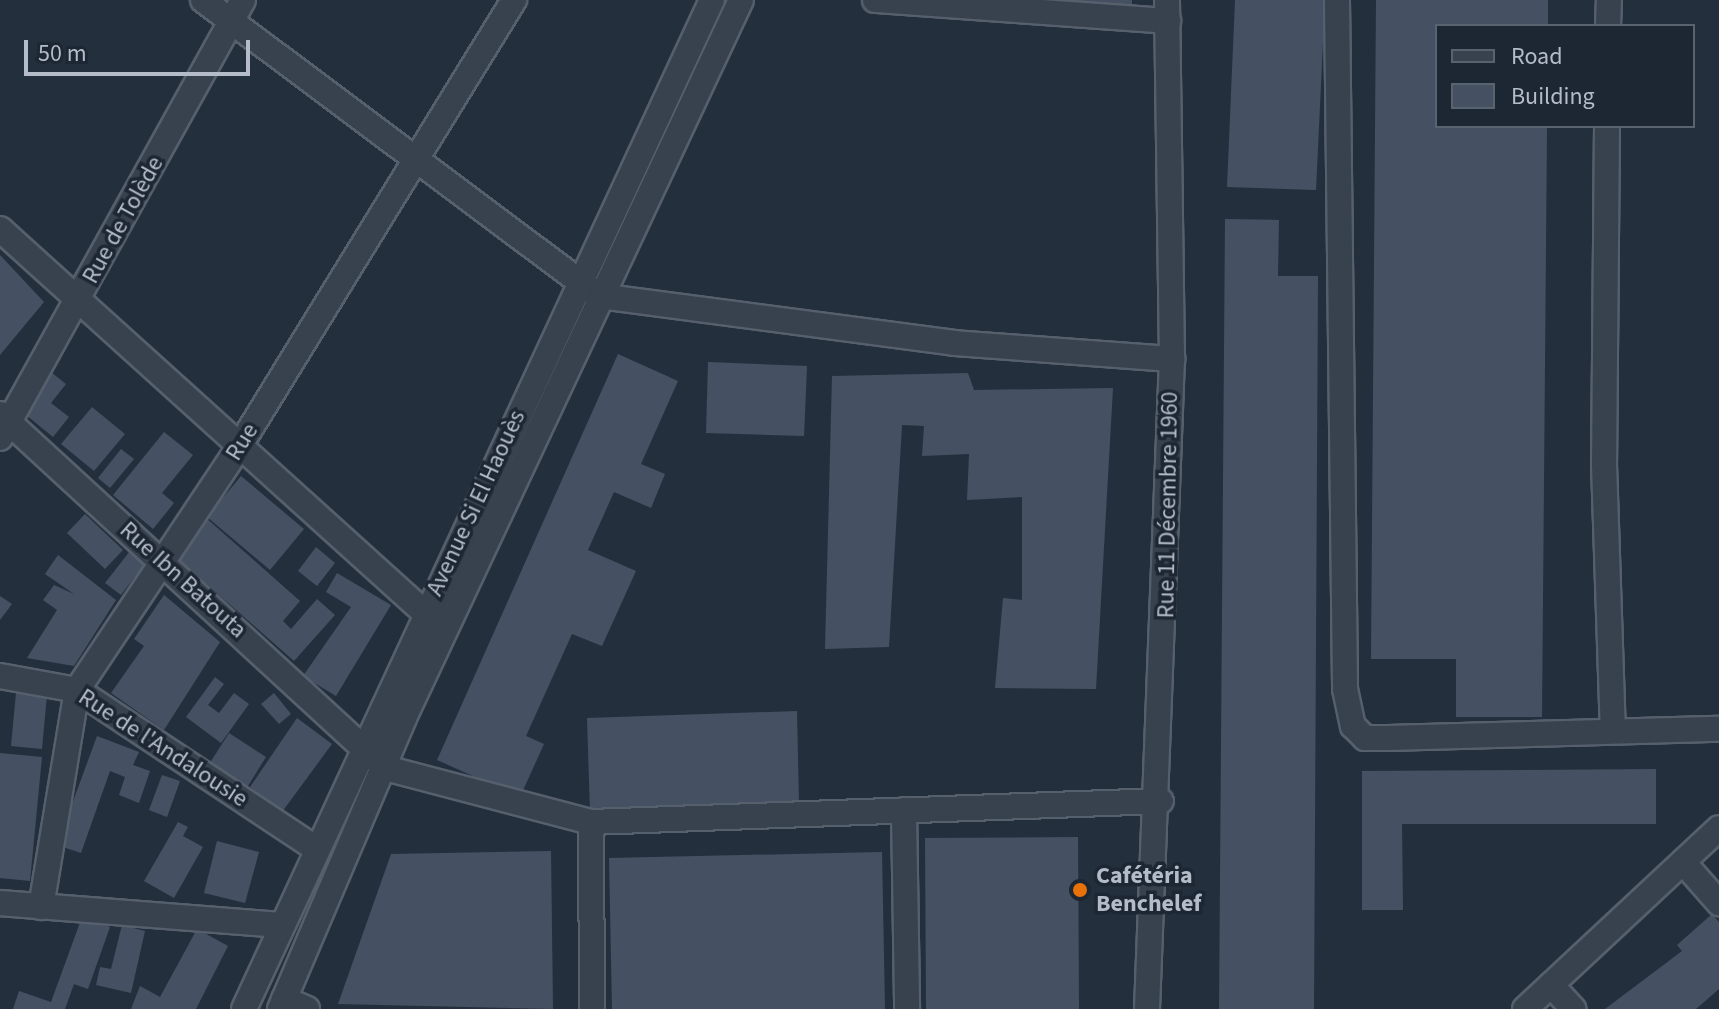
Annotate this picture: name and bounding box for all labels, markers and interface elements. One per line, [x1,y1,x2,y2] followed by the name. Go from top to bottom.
[28,24,254,74] scale bar
[1435,24,1695,128] legend
[38,36,87,71] text: 50 m
[1511,39,1563,74] text: Road
[1511,79,1595,114] text: Building
[76,151,170,289] street label: Rue de Tolède
[1152,391,1184,619] street label: Rue 11 Décembre 1960
[420,406,532,600] street label: Avenue Si El Haouès
[220,418,264,466] street label: Rue
[114,516,252,644] street label: Rue Ibn Batouta
[73,683,253,813] street label: Rue de l'Andalousie
[1096,862,1201,918] place label: Cafétéria Benchelef
[1071,881,1089,899] marker: Cafétéria Benchelef

